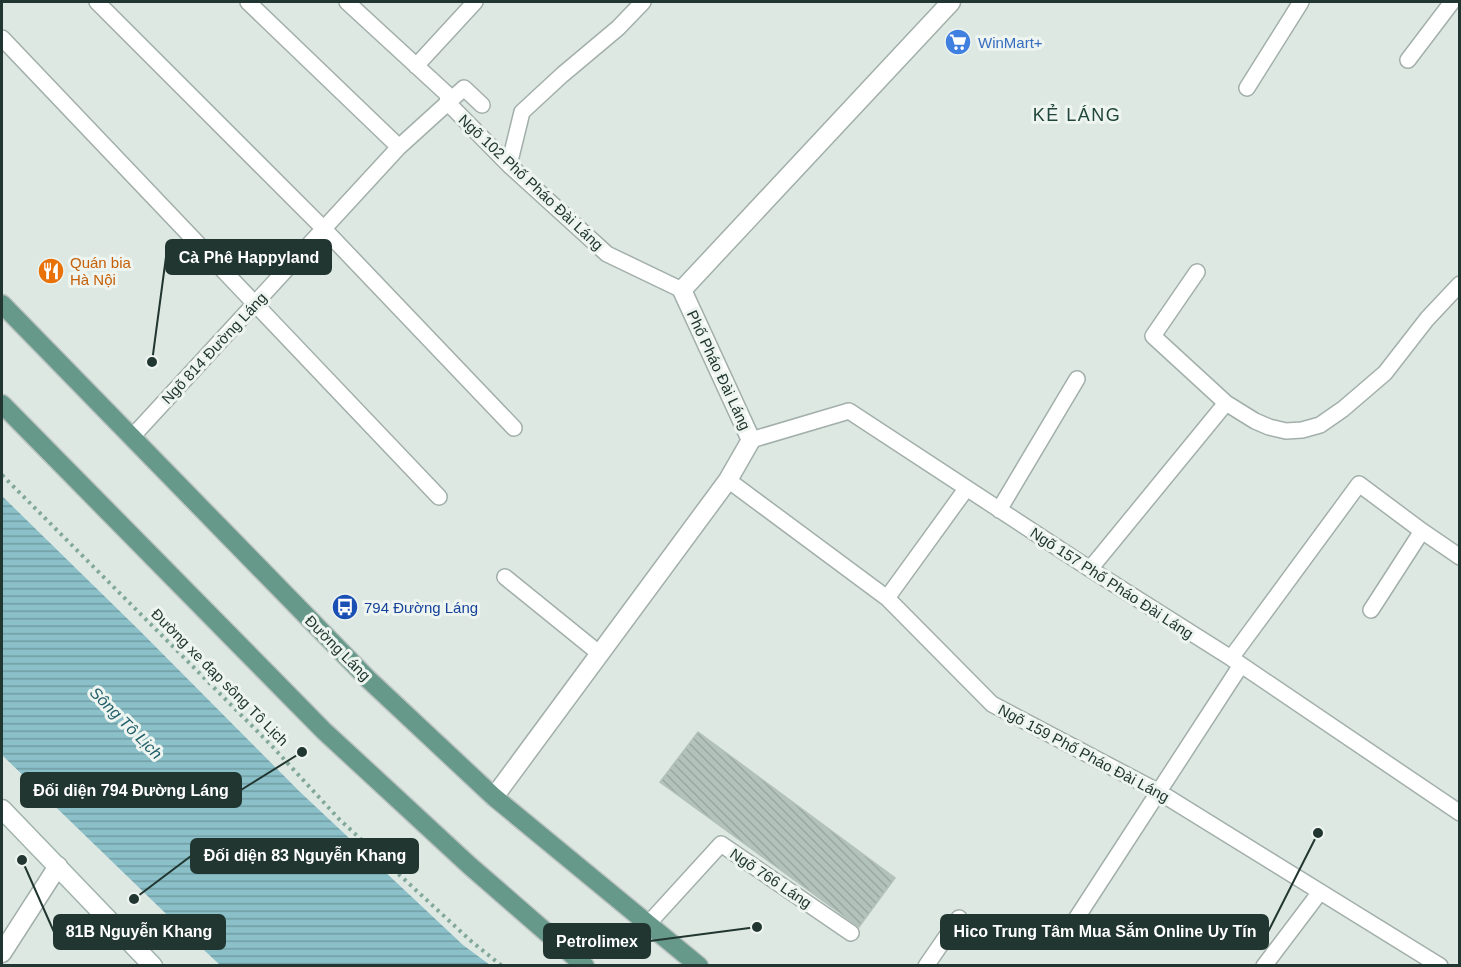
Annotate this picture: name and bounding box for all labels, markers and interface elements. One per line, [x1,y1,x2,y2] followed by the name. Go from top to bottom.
[943,27,973,57] supermarket icon: WinMart+
[978,34,1043,51] place label: WinMart+
[1033,104,1121,125] district label: KẺ LÁNG
[455,111,607,253] street label: Ngõ 102 Phố Pháo Đài Láng
[166,240,331,274] callout: Cà Phê Happyland
[179,249,319,266] text: Cà Phê Happyland
[70,254,132,288] place label: Quán bia Hà Nội
[36,256,66,286] restaurant icon: Quán bia Hà Nội
[158,289,270,407] street label: Ngõ 814 Đường Láng
[684,307,754,433] street label: Phố Pháo Đài Láng
[1027,524,1197,642] street label: Ngõ 157 Phố Pháo Đài Láng
[330,592,360,622] bus stop icon: 794 Đường Láng
[364,599,478,616] place label: 794 Đường Láng
[148,605,292,749] street label: Đường xe đạp sông Tô Lịch
[302,612,374,684] street label: Đường Láng
[87,684,165,762] water label: Sông Tô Lịch
[996,701,1172,805] street label: Ngõ 159 Phố Pháo Đài Láng
[21,773,241,807] callout: Đối diện 794 Đường Láng
[33,782,229,799] text: Đối diện 794 Đường Láng
[191,839,418,873] callout: Đối diện 83 Nguyễn Khang
[727,845,815,911] street label: Ngõ 766 Láng
[204,846,406,864] text: Đối diện 83 Nguyễn Khang
[54,915,225,949] callout: 81B Nguyễn Khang
[941,915,1268,949] callout: Hico Trung Tâm Mua Sắm Online Uy Tín
[66,922,212,940] text: 81B Nguyễn Khang
[953,922,1257,940] text: Hico Trung Tâm Mua Sắm Online Uy Tín
[544,924,650,958] callout: Petrolimex
[556,933,638,950] text: Petrolimex

